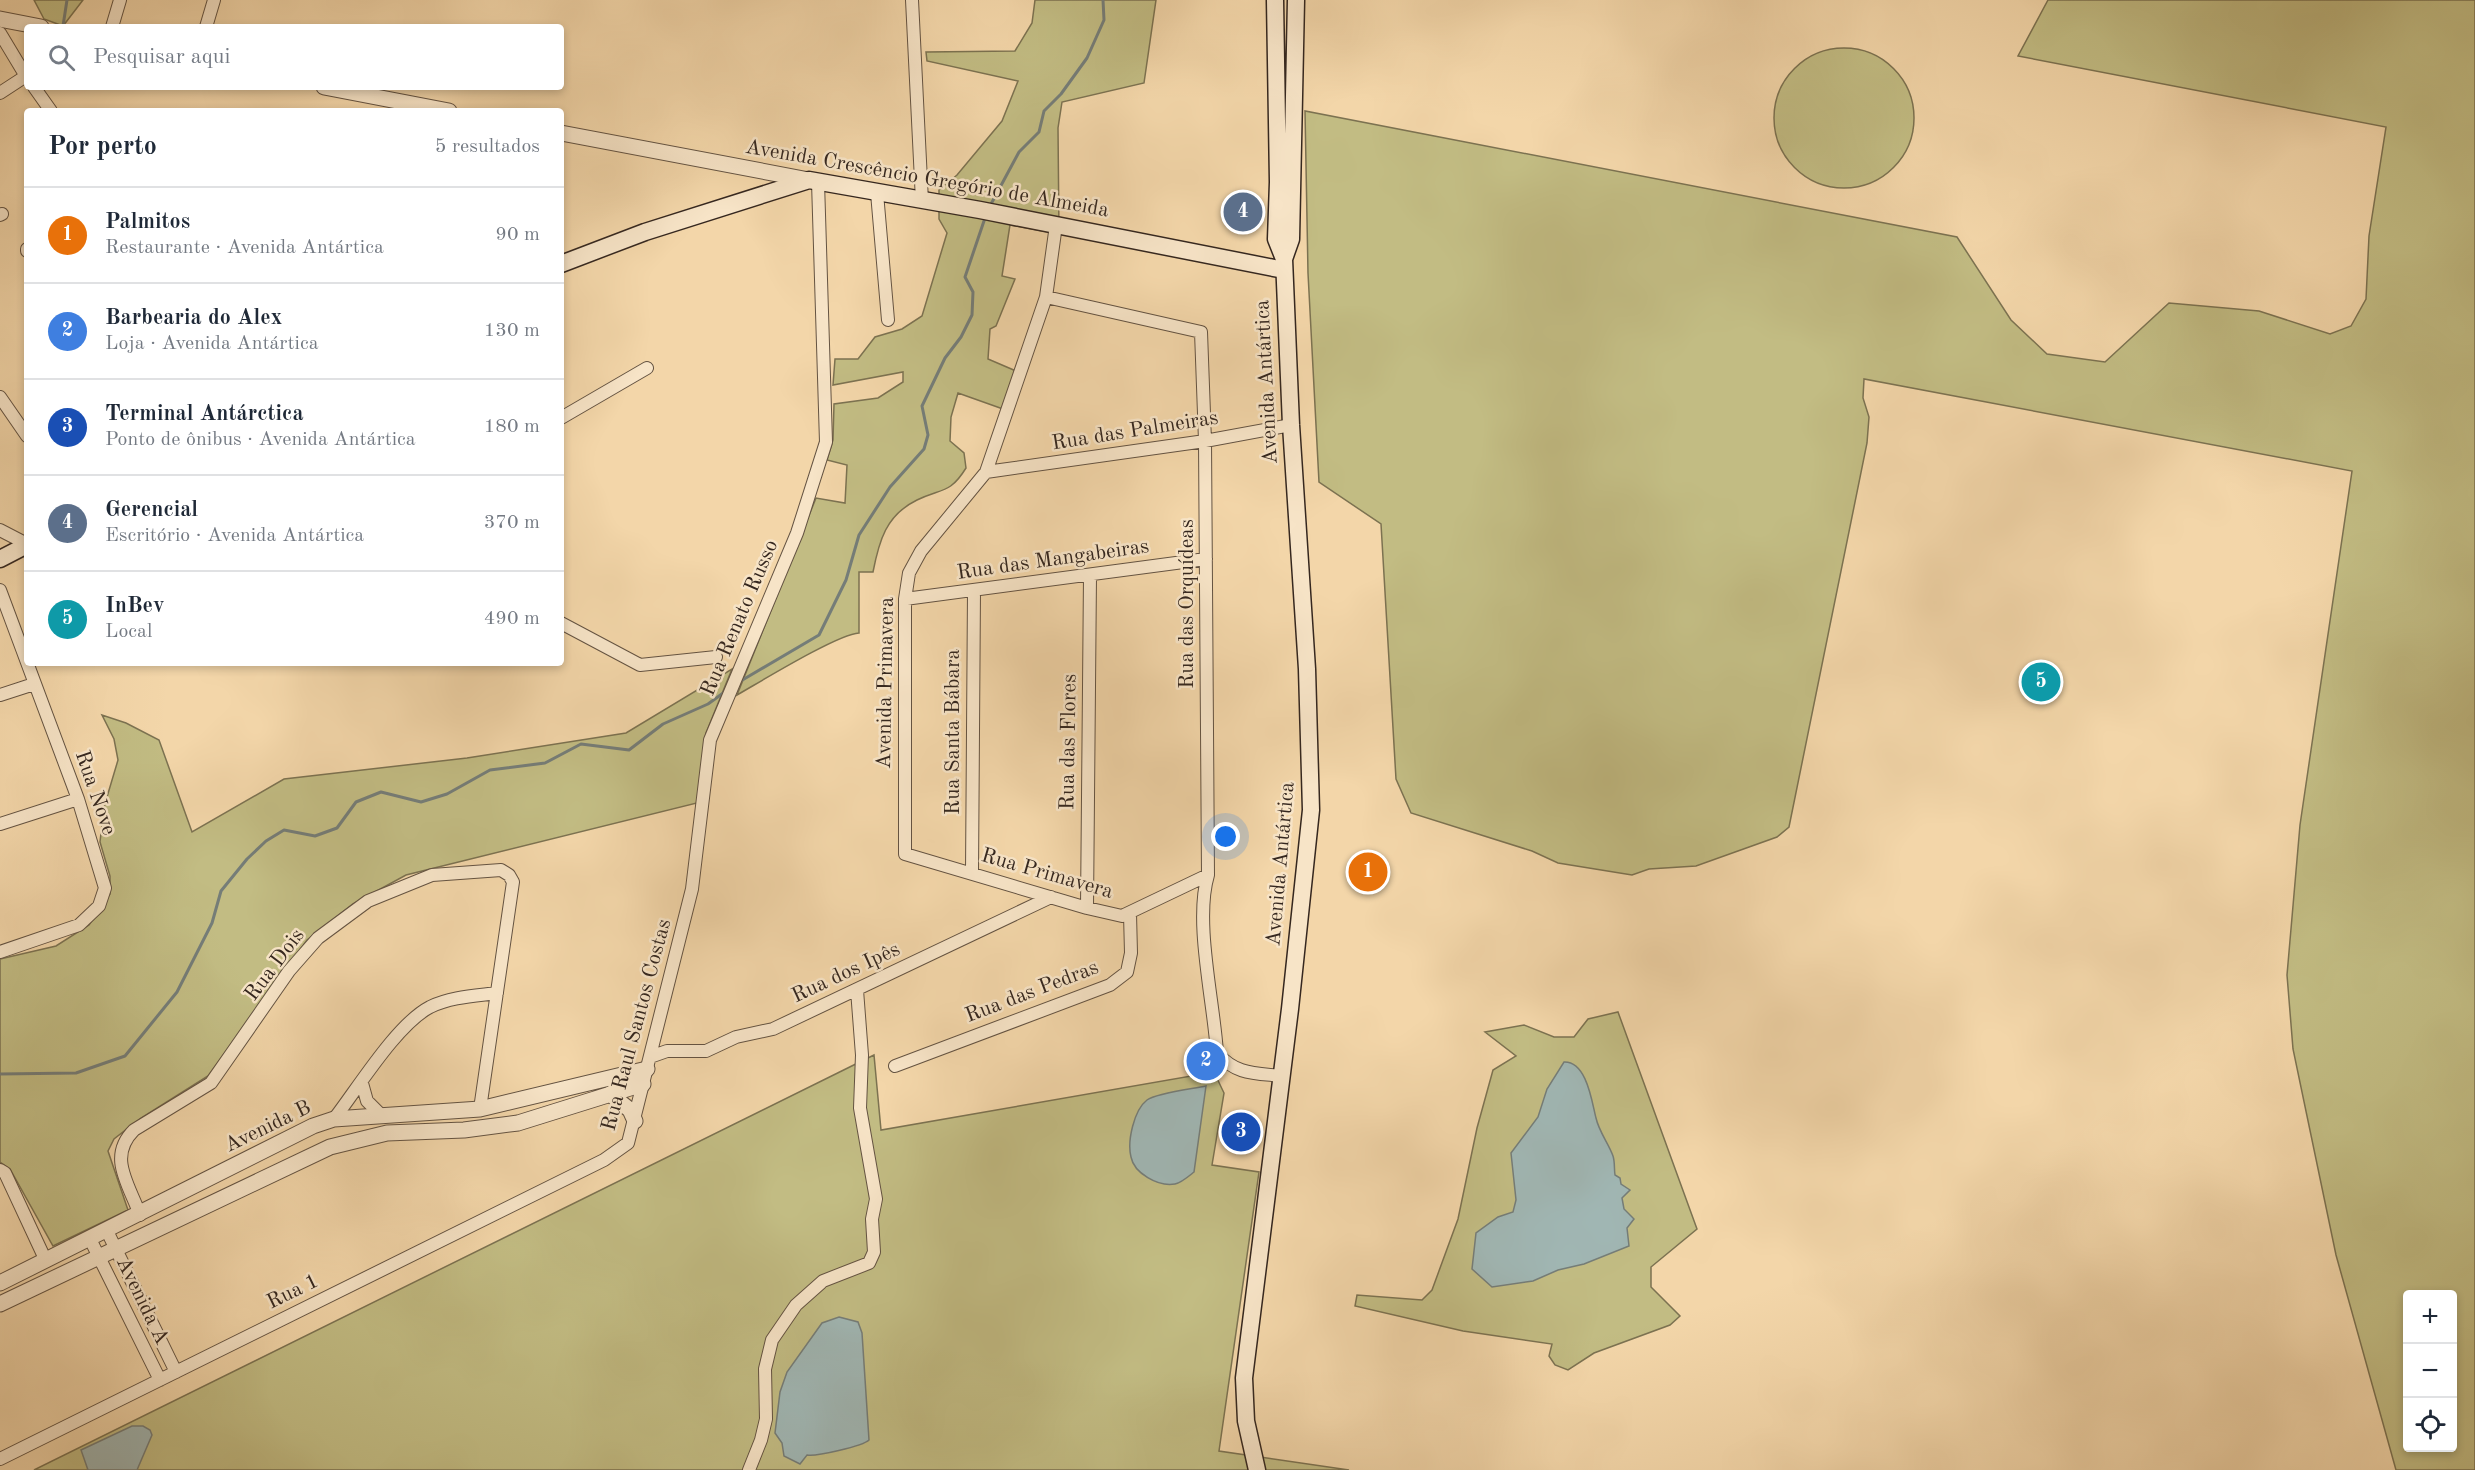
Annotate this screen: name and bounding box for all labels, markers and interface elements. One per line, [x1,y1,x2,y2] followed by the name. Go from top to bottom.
[24,24,564,90] search box
[45,41,78,74] icon: search
[93,46,230,68] text: Pesquisar aqui
[48,134,157,160] text: Por perto
[435,137,540,157] text: 5 resultados
[744,137,1110,221] street label: Avenida Crescêncio Gregório de Almeida
[1224,190,1262,234] pin: 4
[105,211,190,233] text: Palmitos
[62,225,73,245] text: 1
[495,225,540,245] text: 90 m
[105,238,384,258] text: Restaurante · Avenida Antártica
[1252,299,1282,465] street label: Avenida Antártica
[105,307,282,329] text: Barbearia do Alex
[62,321,73,341] text: 2
[484,321,540,341] text: 130 m
[105,334,319,354] text: Loja · Avenida Antártica
[105,403,304,425] text: Terminal Antárctica
[1050,407,1220,455] street label: Rua das Palmeiras
[62,417,73,437] text: 3
[484,417,540,437] text: 180 m
[105,430,416,450] text: Ponto de ônibus · Avenida Antártica
[105,499,198,521] text: Gerencial
[62,513,73,533] text: 4
[484,513,540,533] text: 370 m
[1177,519,1198,689] street label: Rua das Orquídeas
[105,526,364,546] text: Escritório · Avenida Antártica
[955,536,1151,584] street label: Rua das Mangabeiras
[698,537,782,699] street label: Rua Renato Russo
[105,595,165,617] text: InBev
[874,597,898,769] street label: Avenida Primavera
[62,609,73,629] text: 5
[484,609,540,629] text: 490 m
[105,622,152,642] text: Local
[943,649,964,815] street label: Rua Santa Bábara
[2022,660,2060,704] pin: 5
[1057,674,1081,810] street label: Rua das Flores
[71,748,119,838] street label: Rua Nove
[1263,781,1299,947] street label: Avenida Antártica
[1211,822,1240,851] your location
[979,845,1115,903] street label: Rua Primavera
[1348,850,1388,894] pin: 1
[599,917,675,1133] street label: Rua Raul Santos Costas
[241,925,309,1005] street label: Rua Dois
[789,939,903,1007] street label: Rua dos Ipês
[963,957,1101,1027] street label: Rua das Pedras
[1186,1038,1226,1084] pin: 2
[222,1097,314,1157] street label: Avenida B
[1222,1110,1260,1154] pin: 3
[112,1254,172,1348] street label: Avenida A
[264,1271,322,1313] street label: Rua 1
[2403,1290,2457,1452] map controls
[2403,1290,2457,1344] button: +
[2403,1344,2457,1398] button: −
[2403,1398,2457,1452] button: locate

